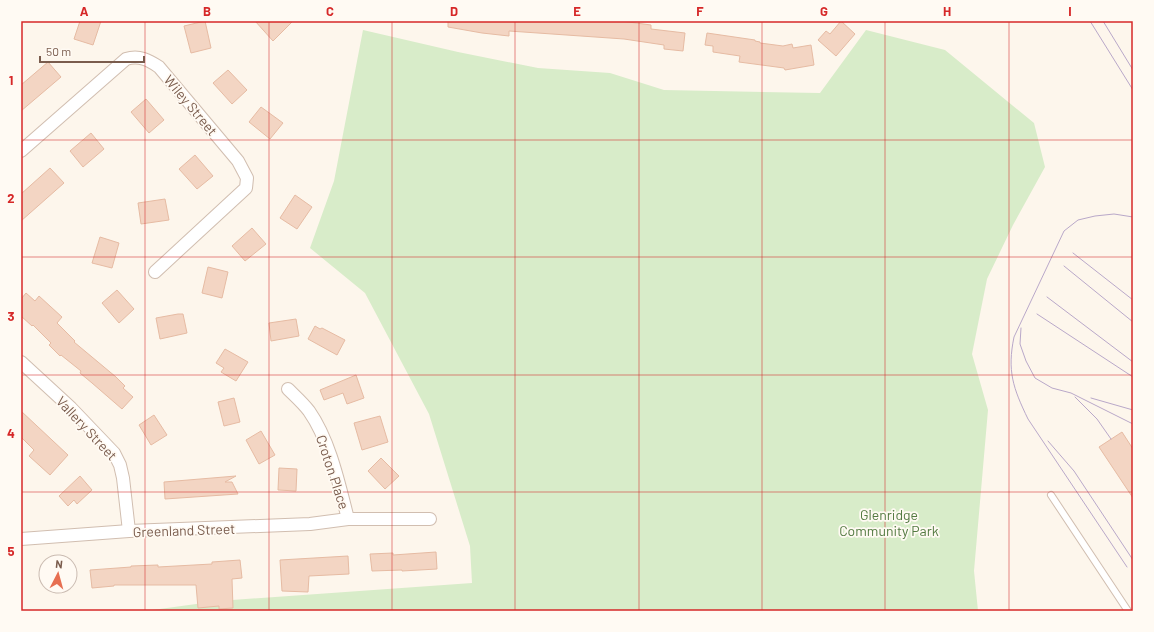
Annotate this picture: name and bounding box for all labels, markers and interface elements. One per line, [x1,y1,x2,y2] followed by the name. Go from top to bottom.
[80,3,89,19] text: A
[203,3,211,19] text: B
[326,3,334,19] text: C
[450,3,458,19] text: D
[573,3,581,19] text: E
[696,3,704,19] text: F
[820,3,828,19] text: G
[943,3,951,19] text: H
[1068,3,1072,19] text: I
[40,38,144,64] scale bar
[46,44,71,58] text: 50 m
[161,71,221,139] street label: Wiley Street
[9,72,13,88] text: 1
[7,190,15,206] text: 2
[7,308,15,324] text: 3
[53,392,121,464] street label: Vallery Street
[7,425,15,441] text: 4
[313,433,353,511] street label: Croton Place
[839,506,939,539] park label: Glenridge Community Park
[132,520,236,540] street label: Greenland Street
[7,543,15,559] text: 5
[38,554,78,594] north arrow
[55,557,63,570] text: N

